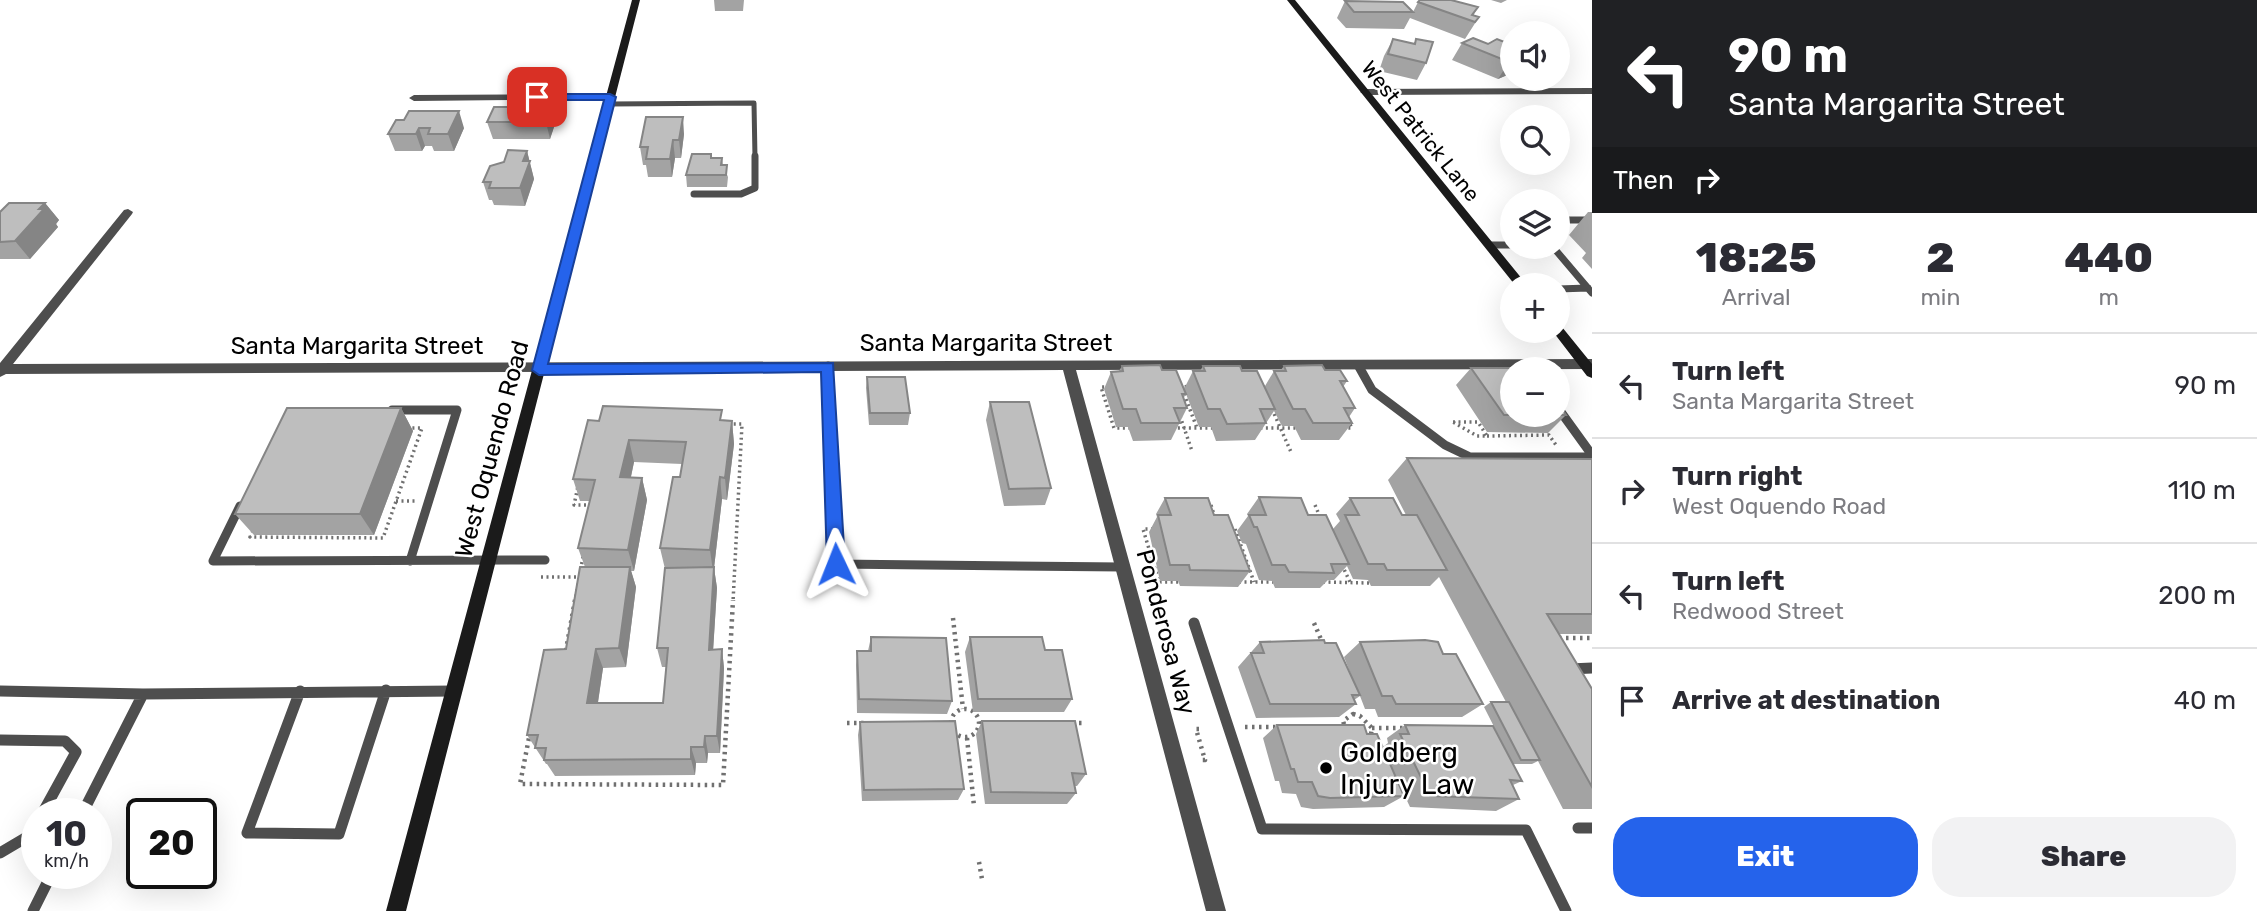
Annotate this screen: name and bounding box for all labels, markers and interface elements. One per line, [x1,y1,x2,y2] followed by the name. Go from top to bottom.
[1500,21,1570,427] map controls
[1500,21,1570,91] button: sound
[1728,26,1848,84] text: 90 m
[1613,28,1704,119] icon: left
[1357,56,1485,206] street label: West Patrick Lane
[507,67,567,127] pin
[518,78,556,116] icon: arrive
[1728,85,2065,123] text: Santa Margarita Street
[1500,105,1570,175] button: search
[1688,161,1726,199] icon: right
[1613,165,1674,196] text: Then
[1500,189,1570,259] button: layers
[1696,233,1817,283] text: 18:25
[1926,233,1955,283] text: 2
[2064,233,2153,283] text: 440
[1500,273,1570,343] button: +
[1722,283,1791,311] text: Arrival
[1920,283,1960,311] text: min
[2098,283,2119,311] text: m
[860,329,1112,357] street label: Santa Margarita Street
[231,332,483,360] street label: Santa Margarita Street
[450,337,534,561] street label: West Oquendo Road
[1672,356,1784,387] text: Turn left
[1500,357,1570,427] button: −
[1613,367,1651,405] icon: left
[2175,370,2236,401] text: 90 m
[1672,387,1914,415] text: Santa Margarita Street
[1672,461,1802,492] text: Turn right
[1613,472,1651,510] icon: right
[2168,475,2236,506] text: 110 m
[1672,492,1886,520] text: West Oquendo Road
[799,527,873,601] position arrow
[1130,546,1202,718] street label: Ponderosa Way
[1672,566,1784,597] text: Turn left
[1613,577,1651,615] icon: left
[2158,580,2236,611] text: 200 m
[1672,597,1844,625] text: Redwood Street
[1613,682,1651,720] icon: arrive
[1672,685,1940,716] text: Arrive at destination
[2174,685,2236,716] text: 40 m
[1340,736,1474,801] place label: Goldberg Injury Law
[1318,760,1334,776] marker: Goldberg Injury Law
[126,798,217,889] speed limit sign: 20
[46,813,87,855] text: 10
[1613,817,1918,897] button: Exit
[1932,817,2236,897] button: Share
[44,850,89,872] text: km/h

